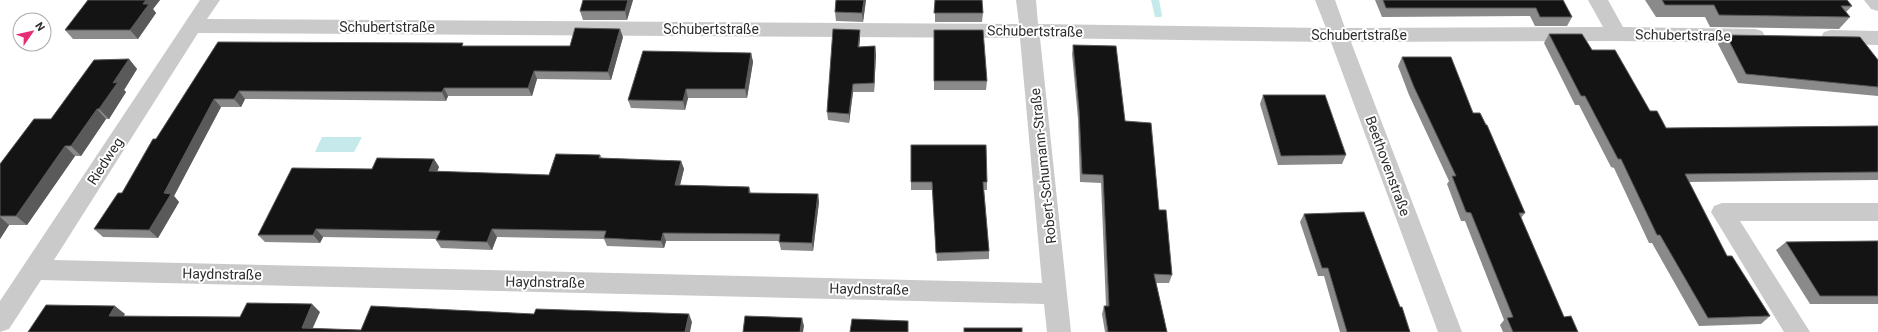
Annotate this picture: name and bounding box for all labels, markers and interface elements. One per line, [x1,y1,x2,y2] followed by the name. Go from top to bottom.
[12,12,52,52] north arrow
[339,19,435,35] street label: Schubertstraße
[32,20,48,34] text: N
[663,21,759,37] street label: Schubertstraße
[987,22,1083,40] street label: Schubertstraße
[1635,26,1731,44] street label: Schubertstraße
[1311,27,1407,43] street label: Schubertstraße
[1027,87,1059,245] street label: Robert-Schumann-Straße
[1362,114,1414,218] street label: Beethovenstraße
[84,134,126,188] street label: Riedweg
[182,265,262,283] street label: Haydnstraße
[505,273,585,291] street label: Haydnstraße
[829,280,909,298] street label: Haydnstraße

